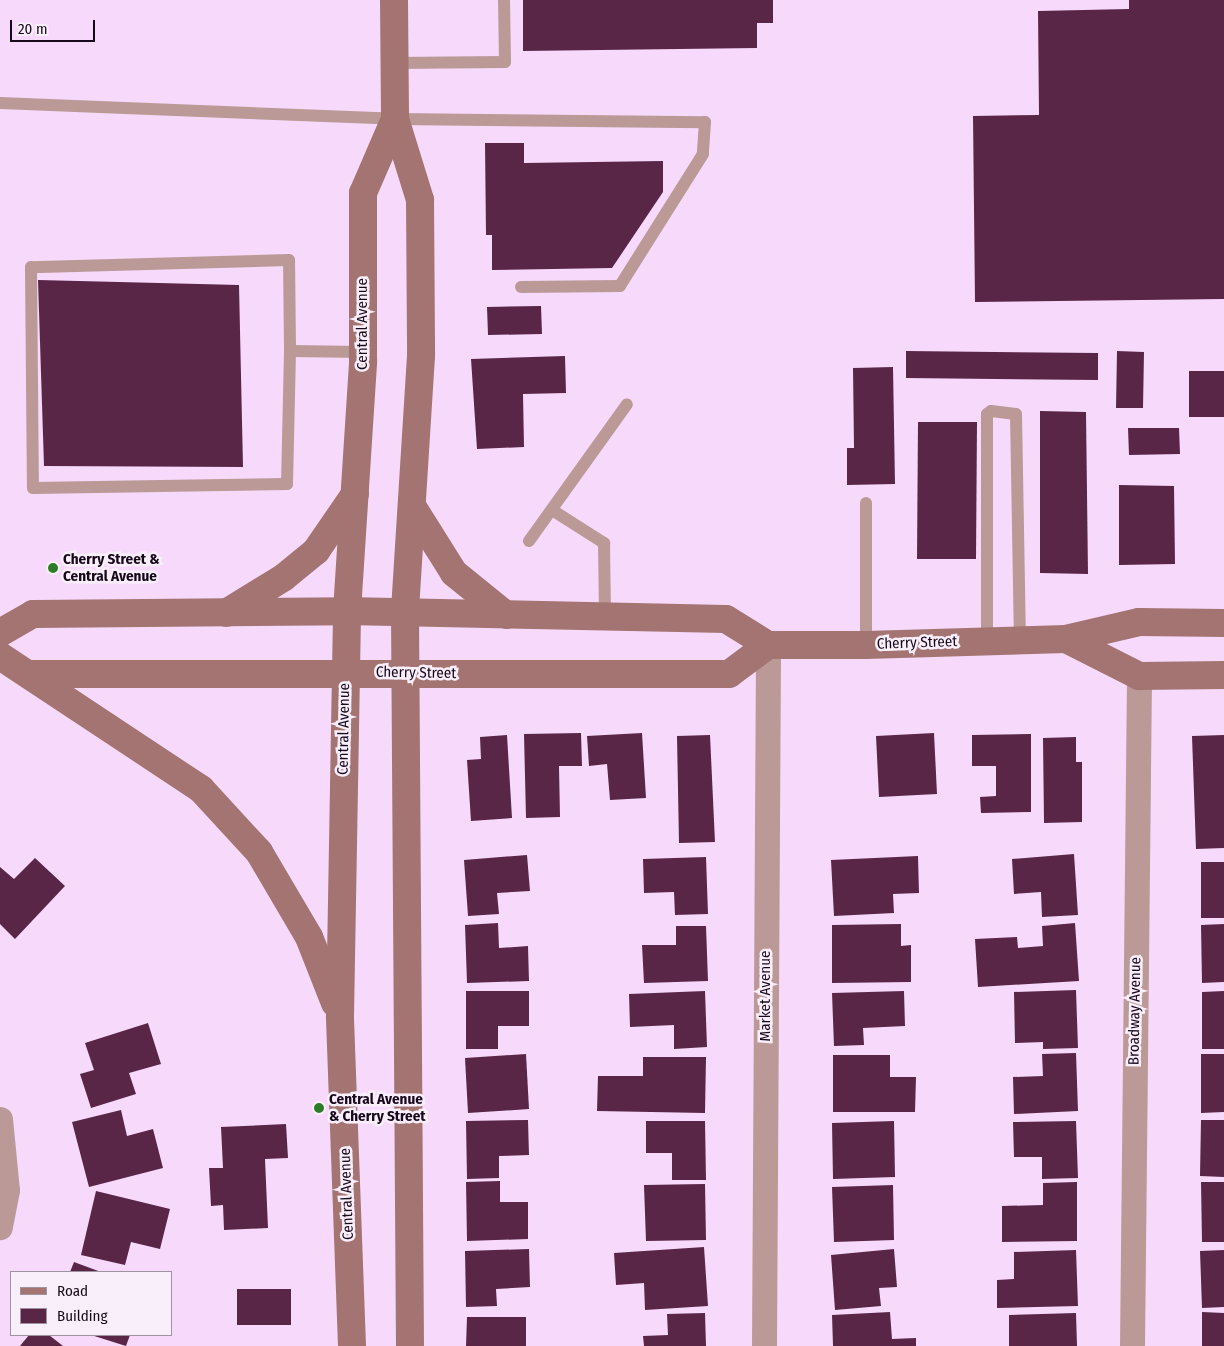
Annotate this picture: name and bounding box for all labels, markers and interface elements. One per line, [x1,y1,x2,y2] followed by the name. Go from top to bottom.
[12,10,98,42] scale bar
[18,20,48,38] text: 20 m
[354,278,372,370] street label: Central Avenue
[63,550,160,585] place label: Cherry Street & Central Avenue
[47,562,59,574] marker: Cherry Street & Central Avenue
[877,633,957,653] street label: Cherry Street
[376,663,456,683] street label: Cherry Street
[334,683,354,775] street label: Central Avenue
[757,950,775,1042] street label: Market Avenue
[1125,957,1145,1065] street label: Broadway Avenue
[329,1090,426,1125] place label: Central Avenue & Cherry Street
[313,1102,325,1114] marker: Central Avenue & Cherry Street
[336,1148,358,1240] street label: Central Avenue
[10,1271,172,1336] legend
[57,1282,88,1300] text: Road
[57,1307,108,1325] text: Building

